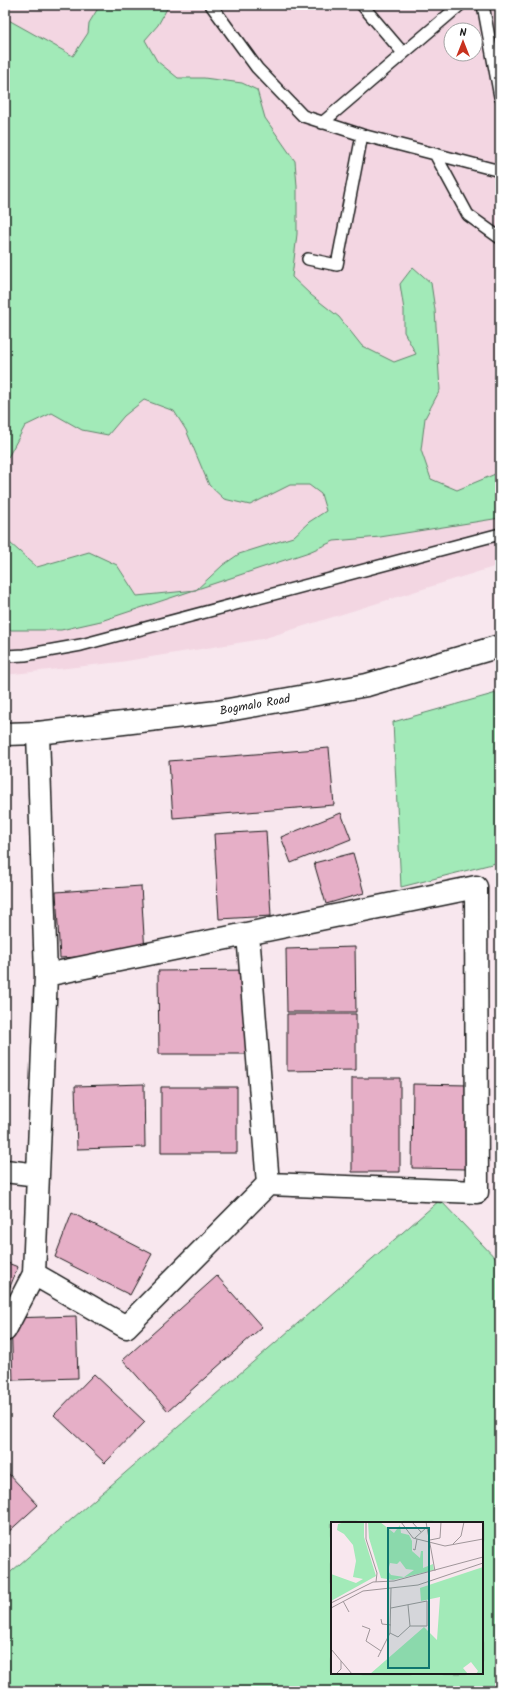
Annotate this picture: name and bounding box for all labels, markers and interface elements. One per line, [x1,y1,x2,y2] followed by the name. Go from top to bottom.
[443,22,483,62] north arrow
[460,24,467,42] text: N
[218,689,293,721] street label: Bogmalo Road
[331,1522,483,1674] inset map

